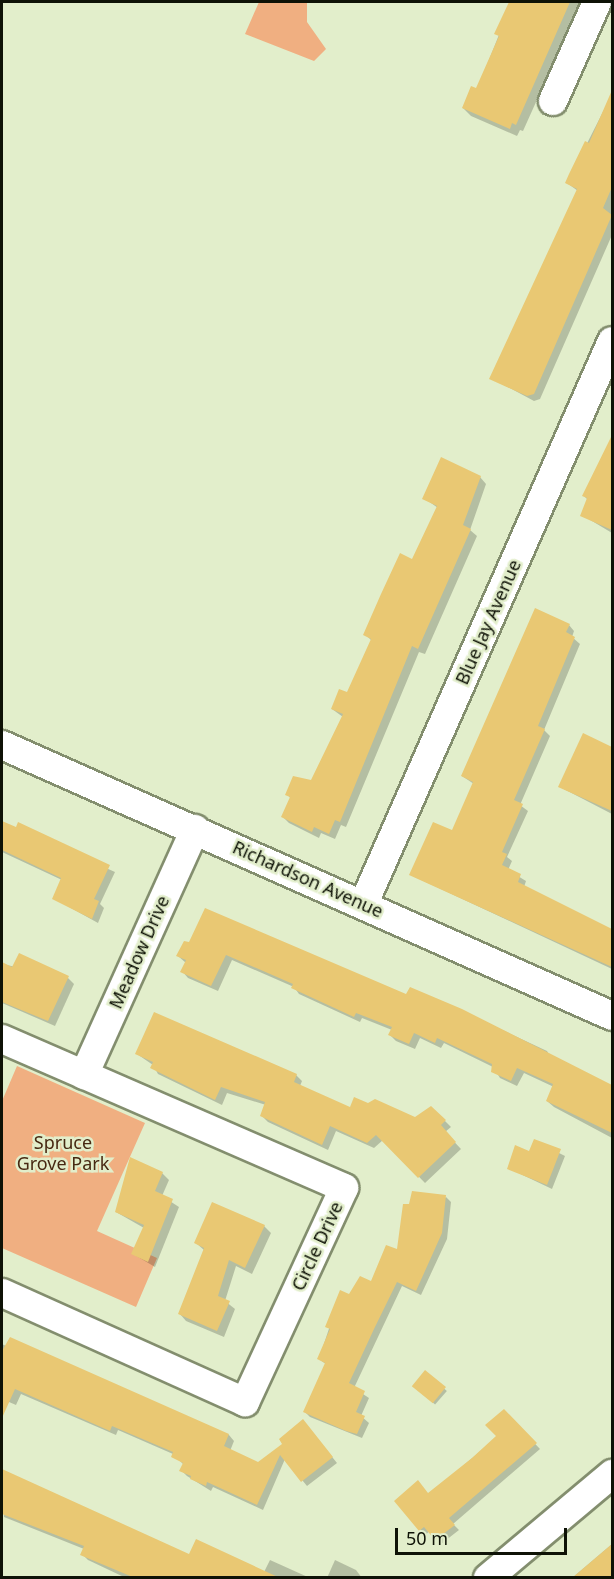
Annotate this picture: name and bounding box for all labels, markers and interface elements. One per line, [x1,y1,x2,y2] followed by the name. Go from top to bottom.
[451,556,525,688] street label: Blue Jay Avenue
[229,836,387,922] street label: Richardson Avenue
[104,892,174,1012] street label: Meadow Drive
[17,1132,109,1174] park label: Spruce Grove Park
[287,1198,347,1294] street label: Circle Drive
[398,1516,570,1554] scale bar
[406,1526,448,1550] text: 50 m

